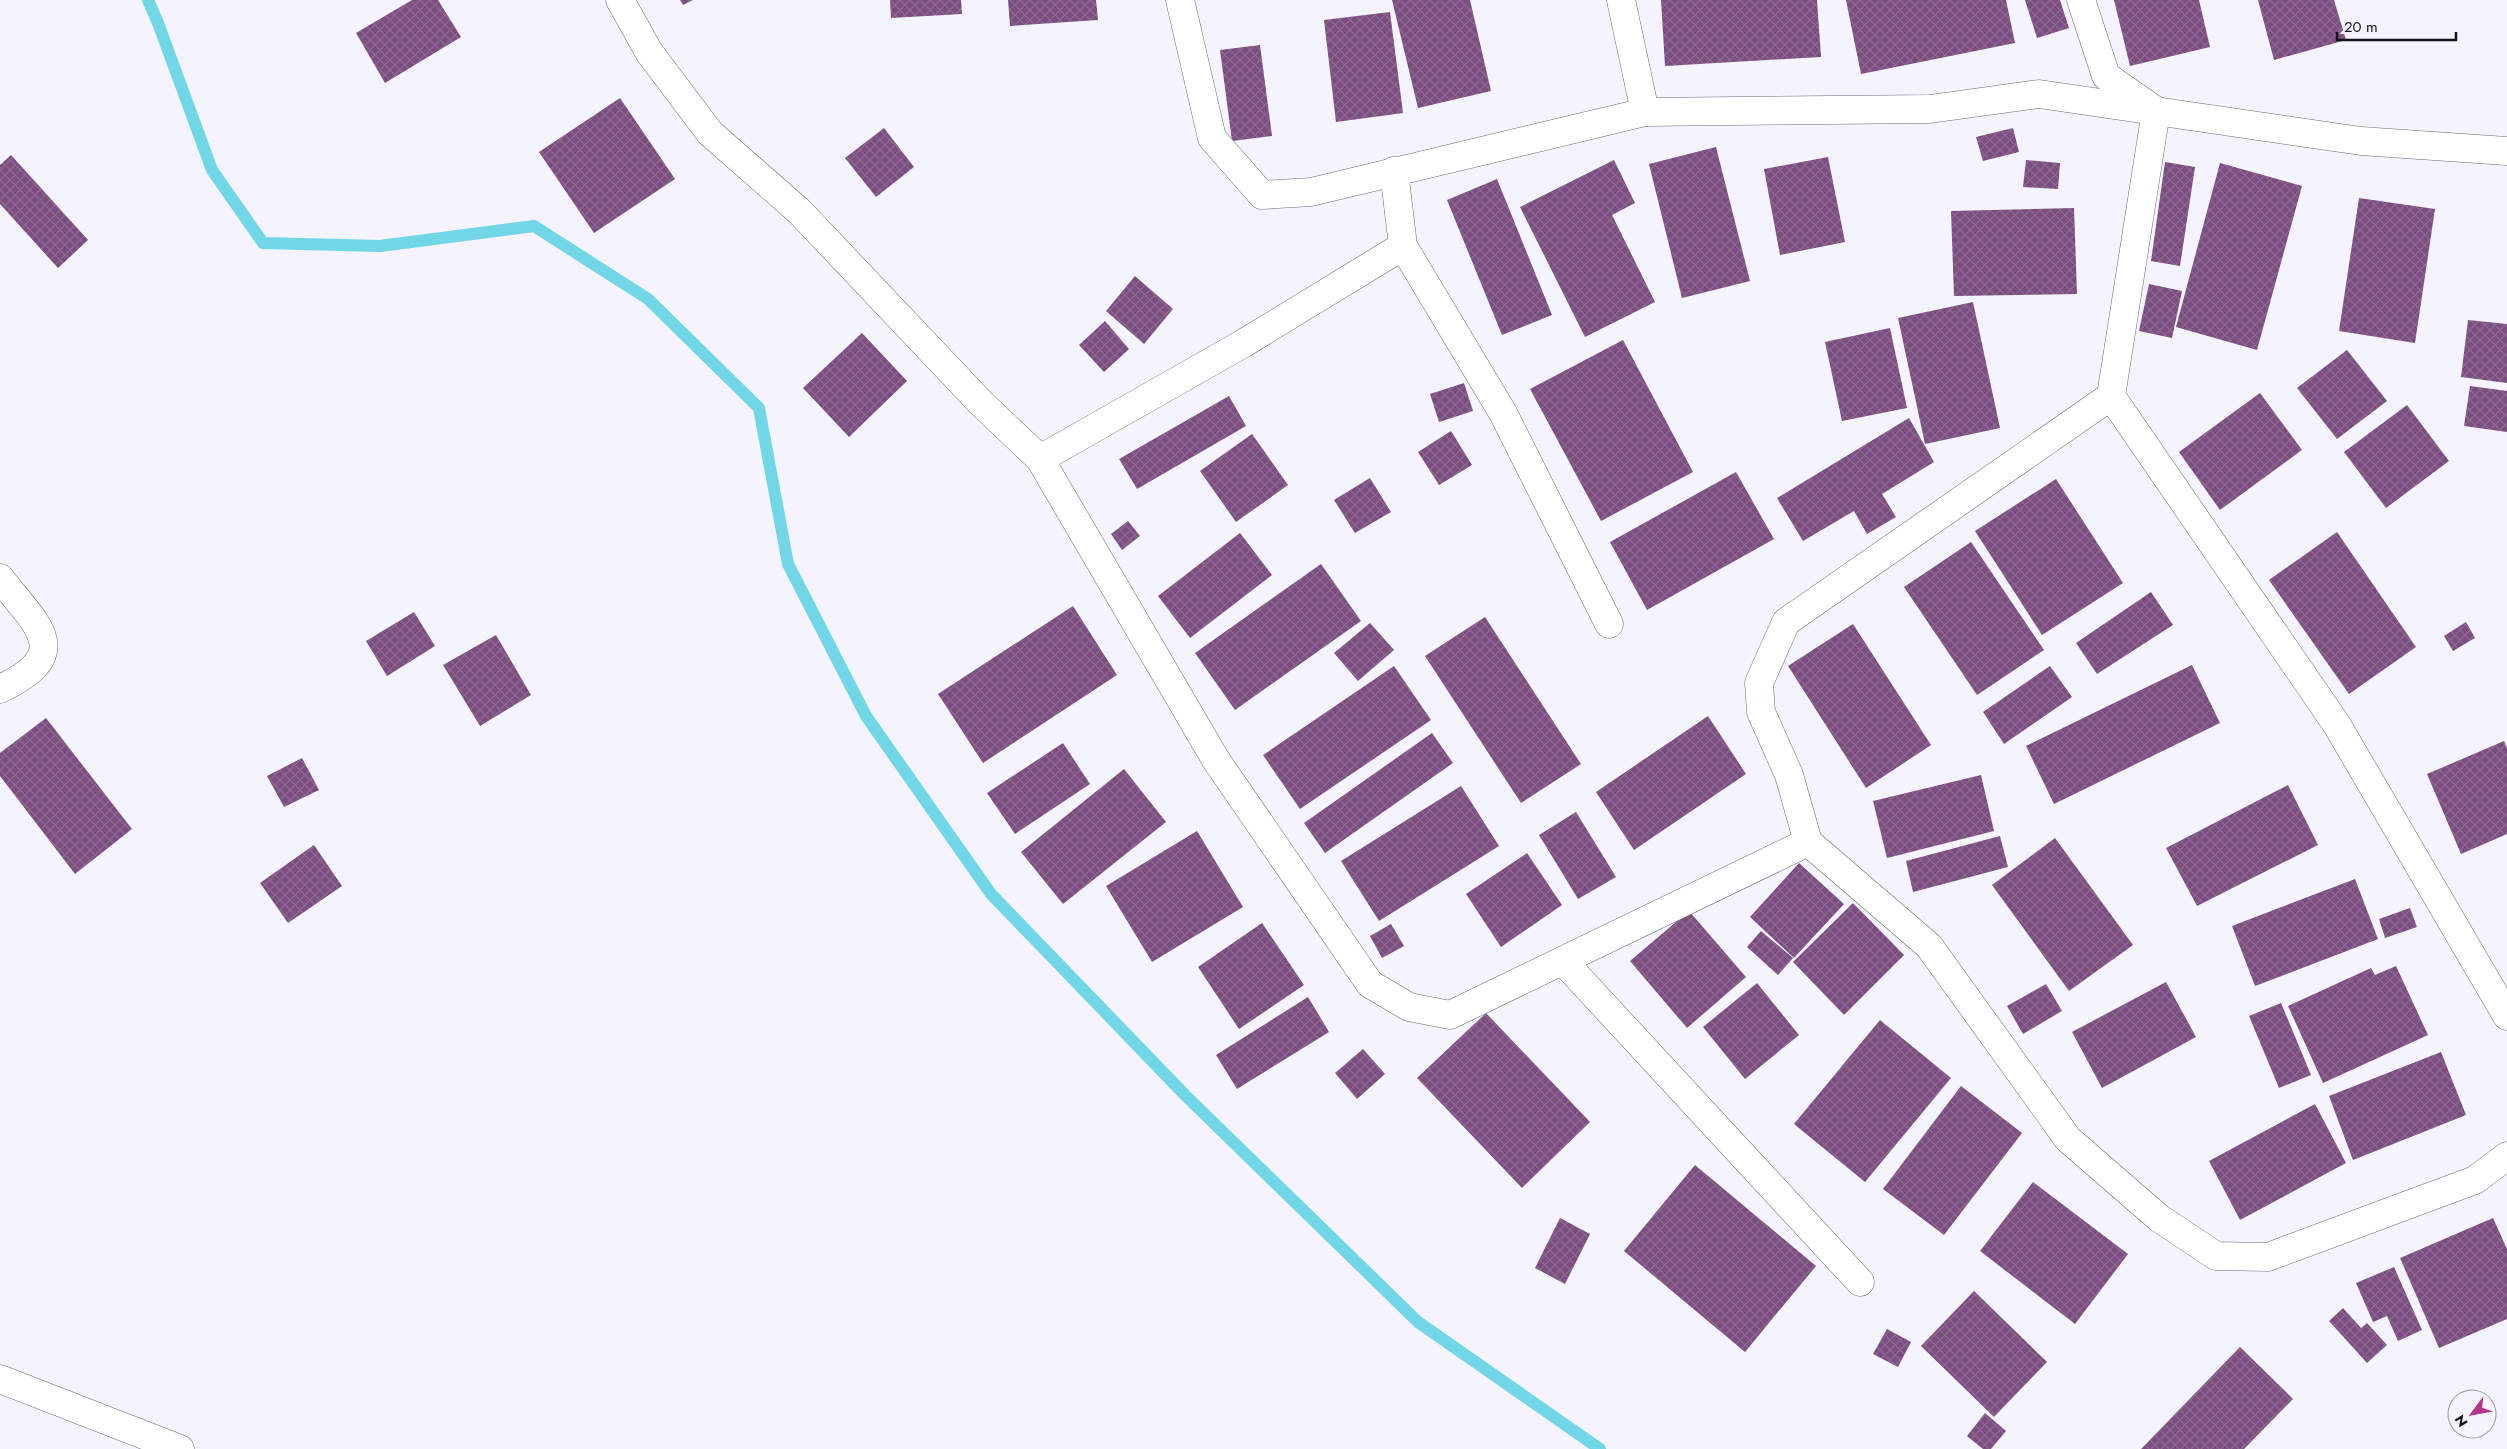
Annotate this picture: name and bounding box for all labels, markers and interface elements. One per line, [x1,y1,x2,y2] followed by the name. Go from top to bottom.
[2337,10,2456,42] scale bar
[2344,16,2378,38] text: 20 m
[2447,1389,2497,1439] north arrow
[2450,1411,2472,1431] text: N

